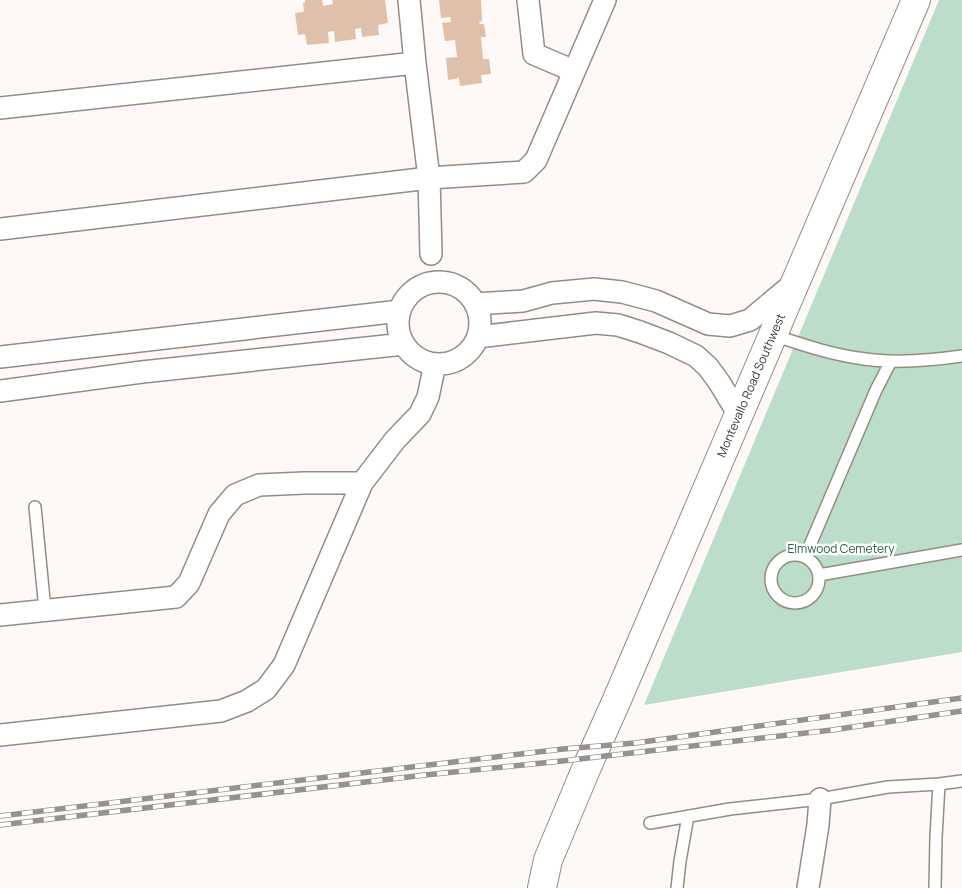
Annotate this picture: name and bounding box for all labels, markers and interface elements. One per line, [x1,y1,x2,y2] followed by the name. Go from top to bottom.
[713,310,789,460] street label: Montevallo Road Southwest
[787,540,895,557] park label: Elmwood Cemetery

